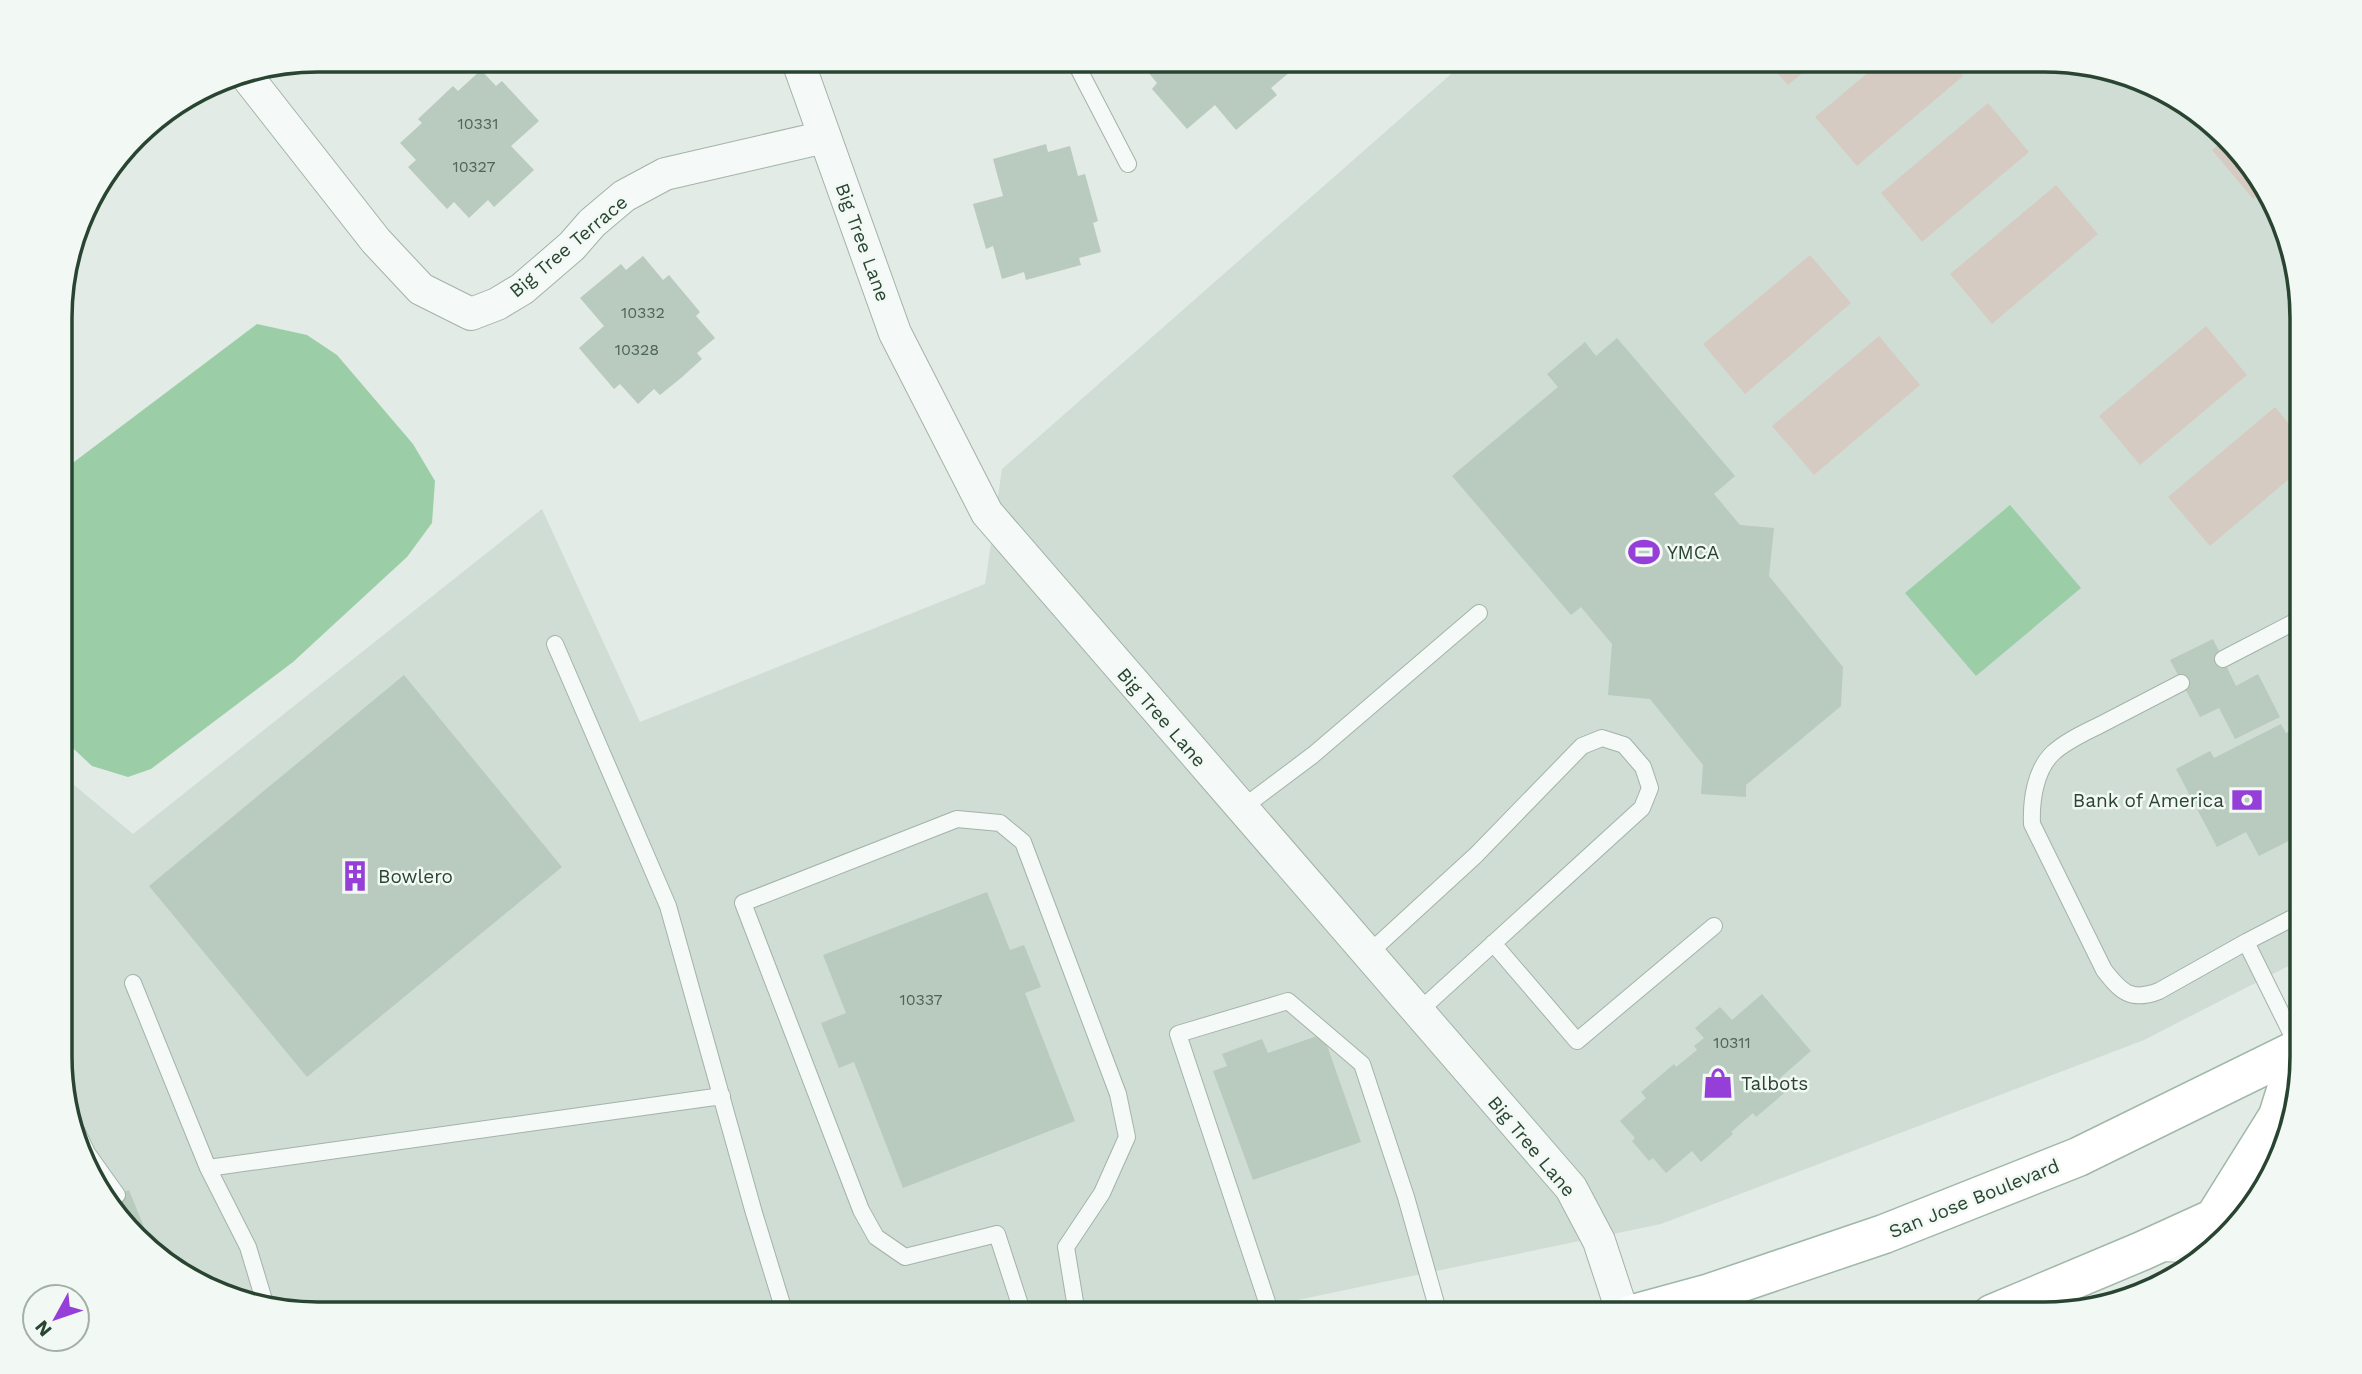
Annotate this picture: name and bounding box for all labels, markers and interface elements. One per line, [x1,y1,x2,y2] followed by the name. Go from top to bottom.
[458,114,498,133] house number: 10331
[452,157,496,176] house number: 10327
[830,180,895,305] street label: Big Tree Lane
[505,190,632,302] street label: Big Tree Terrace
[621,303,665,322] house number: 10332
[615,340,659,359] house number: 10328
[1627,535,1661,569] sports icon: YMCA
[1667,541,1720,564] place label: YMCA
[1112,663,1211,772] street label: Big Tree Lane
[2230,783,2264,817] bank icon: Bank of America
[2073,789,2224,812] place label: Bank of America
[338,859,372,893] building icon: Bowlero
[378,865,453,888] place label: Bowlero
[900,990,942,1009] house number: 10337
[1713,1033,1751,1052] house number: 10311
[1701,1066,1735,1100] shop icon: Talbots
[1741,1072,1808,1095] place label: Talbots
[1483,1091,1580,1201] street label: Big Tree Lane
[1886,1154,2063,1243] street label: San Jose Boulevard
[21,1283,91,1353] north arrow
[30,1316,57,1341] text: N

